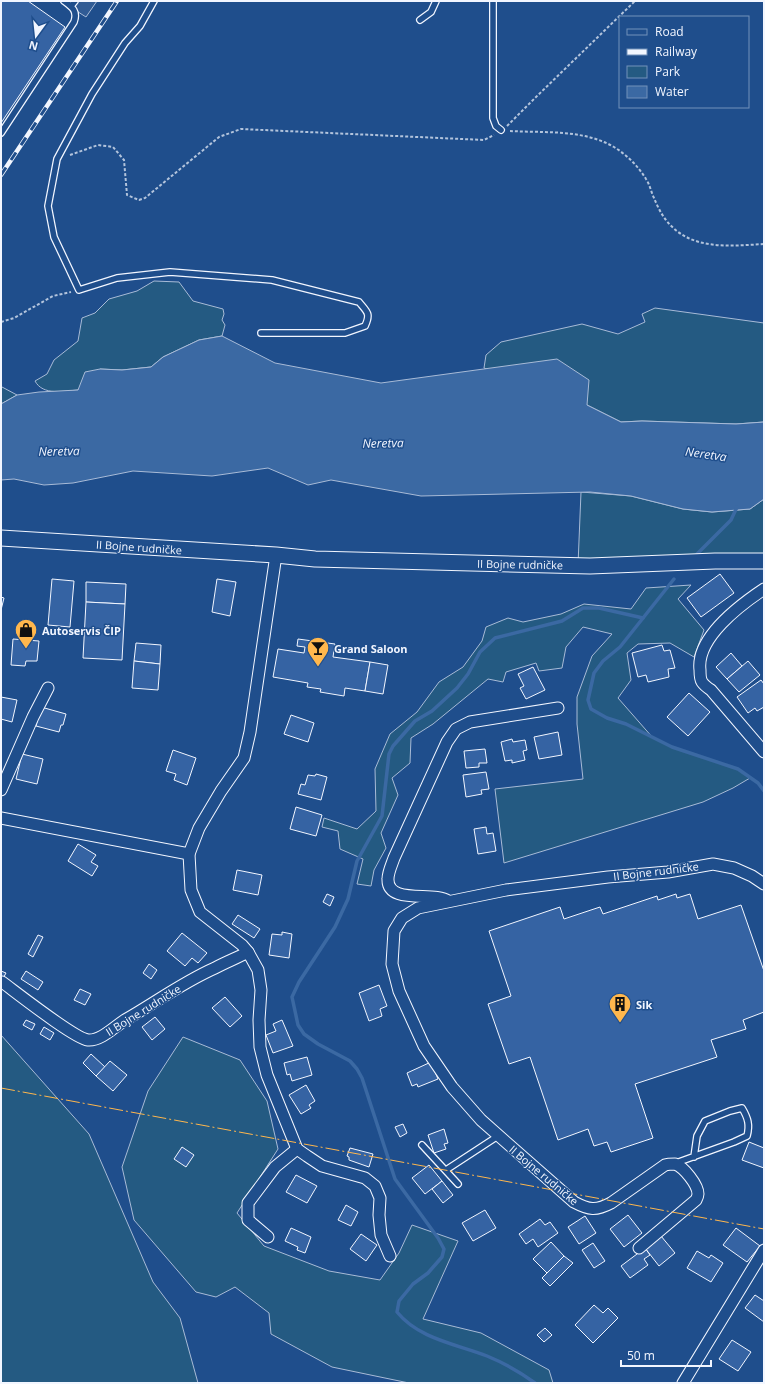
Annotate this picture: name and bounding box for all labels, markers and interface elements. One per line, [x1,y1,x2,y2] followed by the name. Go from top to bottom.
[16,16,56,56] north arrow
[619,16,749,108] legend
[655,23,684,40] text: Road
[27,38,40,55] text: N
[655,43,698,60] text: Railway
[655,63,681,80] text: Park
[655,83,689,100] text: Water
[362,434,404,452] water label: Neretva
[38,442,80,460] water label: Neretva
[684,443,728,465] water label: Neretva
[96,537,182,557] street label: II Bojne rudničke
[477,556,563,572] street label: II Bojne rudničke
[13,617,39,650] shop icon: Autoservis ČIP
[42,623,121,638] place label: Autoservis ČIP
[305,635,331,668] bar icon: Grand Saloon
[334,641,408,656] place label: Grand Saloon
[612,858,700,884] street label: II Bojne rudničke
[103,981,183,1039] street label: II Bojne rudničke
[607,991,633,1024] building icon: Sik
[636,997,652,1012] place label: Sik
[506,1142,582,1208] street label: II Bojne rudničke
[621,1342,711,1368] scale bar
[627,1347,655,1364] text: 50 m

